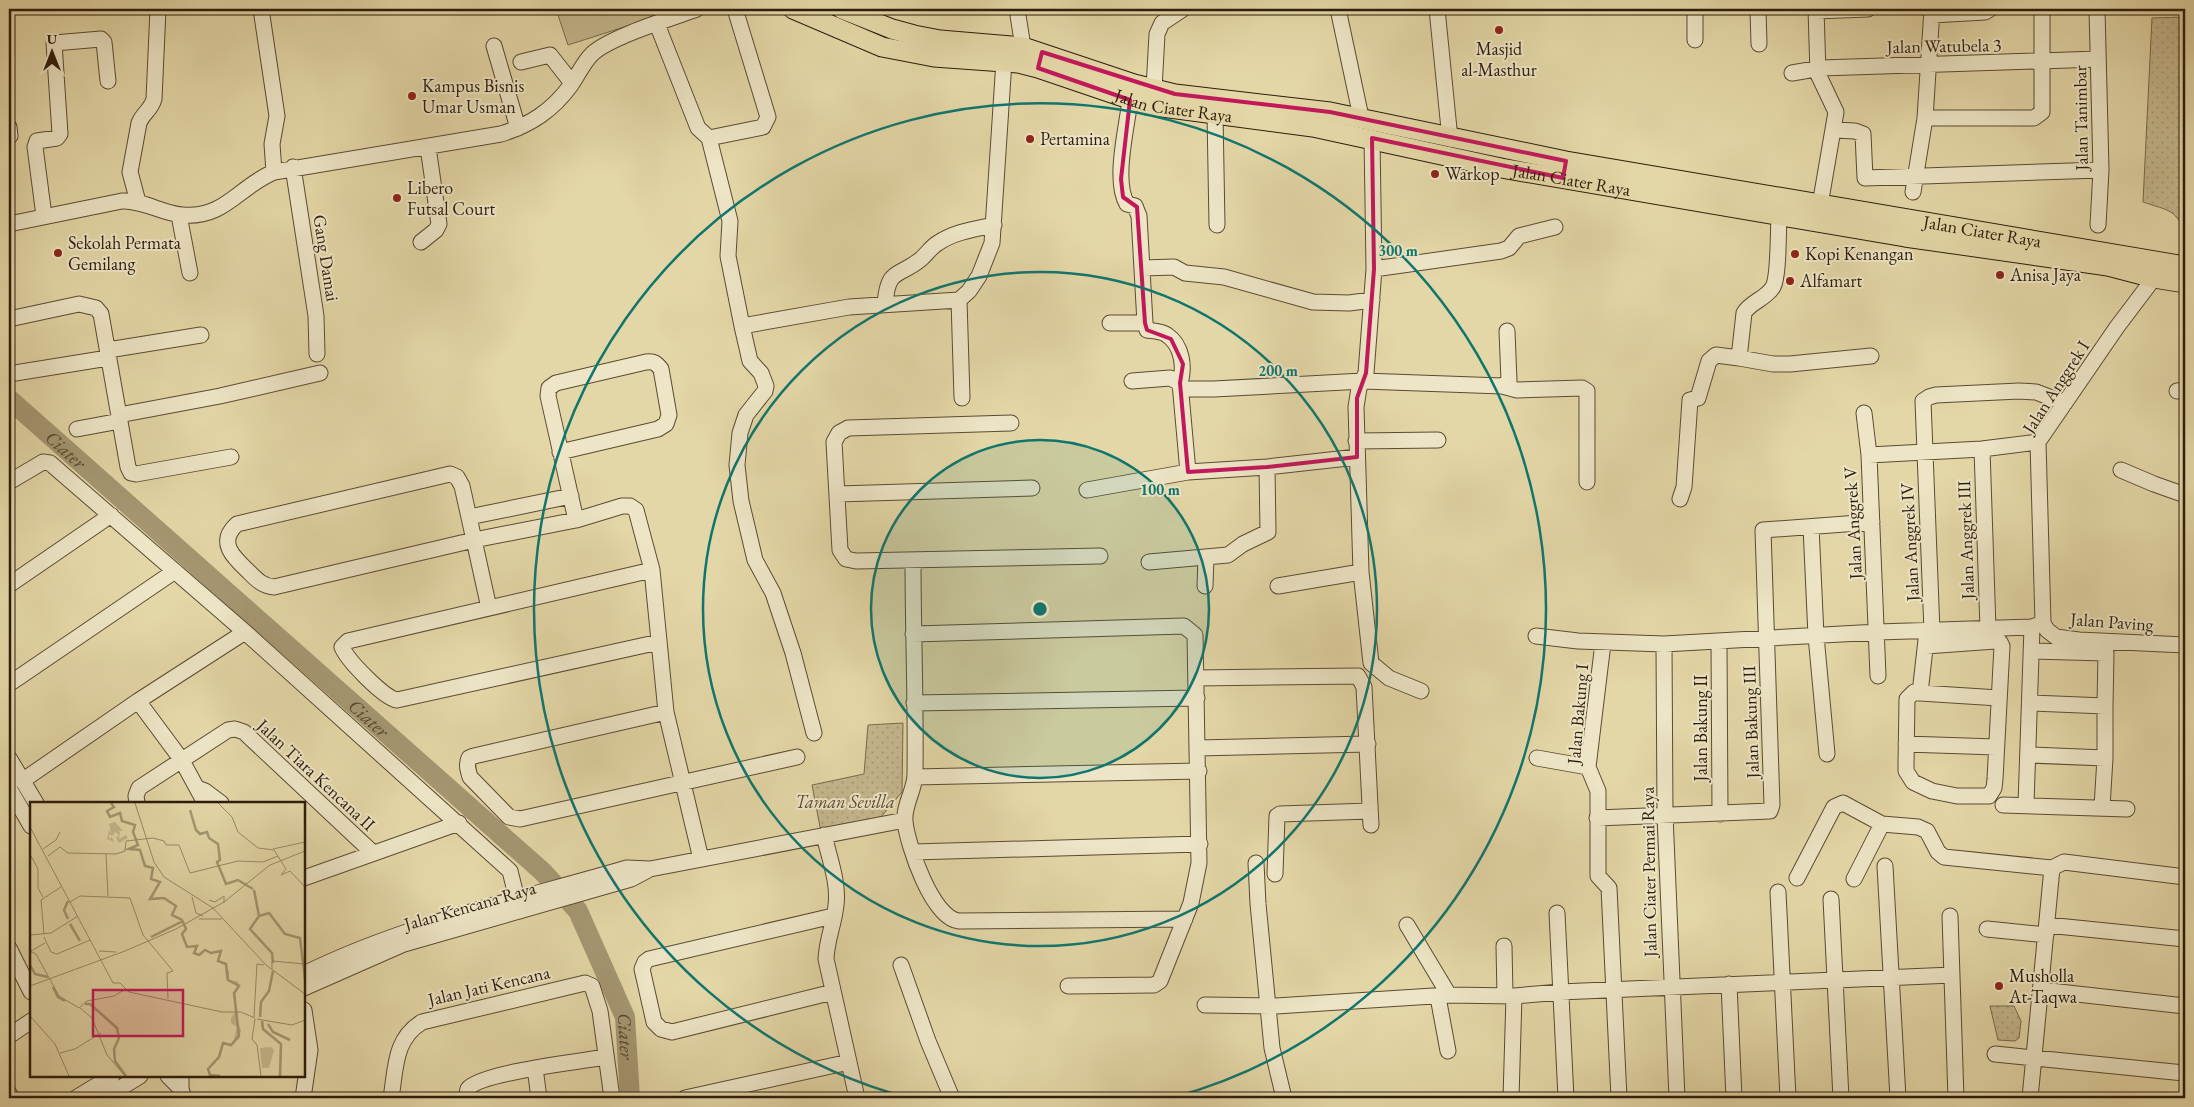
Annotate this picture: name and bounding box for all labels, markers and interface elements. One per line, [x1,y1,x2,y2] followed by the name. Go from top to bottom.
[1493,24,1505,36] marker: Masjid al-Masthur
[28,28,78,78] north arrow
[47,30,58,48] text: U
[1884,33,2002,58] street label: Jalan Watubela 3
[1461,37,1537,81] place label: Masjid al-Masthur
[2068,65,2093,173] street label: Jalan Tanimbar
[422,74,524,118] place label: Kampus Bisnis Umar Usman
[1110,82,1235,127] street label: Jalan Ciater Raya
[406,90,418,102] marker: Kampus Bisnis Umar Usman
[1040,127,1111,150] place label: Pertamina
[1024,133,1036,145] marker: Pertamina
[1509,158,1633,201] street label: Jalan Ciater Raya
[1445,162,1500,185] place label: Warkop
[1429,168,1441,180] marker: Warkop
[407,176,495,220] place label: Libero Futsal Court
[391,192,403,204] marker: Libero Futsal Court
[1920,209,2044,253] street label: Jalan Ciater Raya
[308,213,345,304] street label: Gang Damai
[68,231,182,275] place label: Sekolah Permata Gemilang
[1378,241,1418,260] text: 300 m
[1805,242,1914,265] place label: Kopi Kenangan
[52,247,64,259] marker: Sekolah Permata Gemilang
[1789,248,1801,260] marker: Kopi Kenangan
[2009,263,2082,286] place label: Anisa Jaya
[1799,269,1862,292] place label: Alfamart
[1994,269,2006,281] marker: Anisa Jaya
[1784,275,1796,287] marker: Alfamart
[2016,336,2094,439] street label: Jalan Anggrek I
[1258,361,1298,380] text: 200 m
[40,425,92,475] water label: Ciater
[1838,465,1867,582] street label: Jalan Anggrek V
[1140,480,1180,499] text: 100 m
[1952,480,1979,602] street label: Jalan Anggrek III
[1895,481,1924,604] street label: Jalan Anggrek IV
[1031,600,1049,618] centre of rings
[2068,607,2155,636] street label: Jalan Paving
[1561,663,1593,767] street label: Jalan Bakung I
[1737,665,1764,781] street label: Jalan Bakung III
[1689,675,1712,783] street label: Jalan Bakung II
[343,694,395,744] water label: Ciater
[251,712,380,836] street label: Jalan Tiara Kencana II
[1636,786,1662,959] street label: Jalan Ciater Permai Raya
[795,790,895,813] park label: Taman Sevilla
[30,802,305,1077] inset map
[399,876,539,936] street label: Jalan Kencana Raya
[424,960,553,1011] street label: Jalan Jati Kencana
[2008,964,2078,1008] place label: Musholla At-Taqwa
[1993,980,2005,992] marker: Musholla At-Taqwa
[612,1012,640,1061] water label: Ciater

